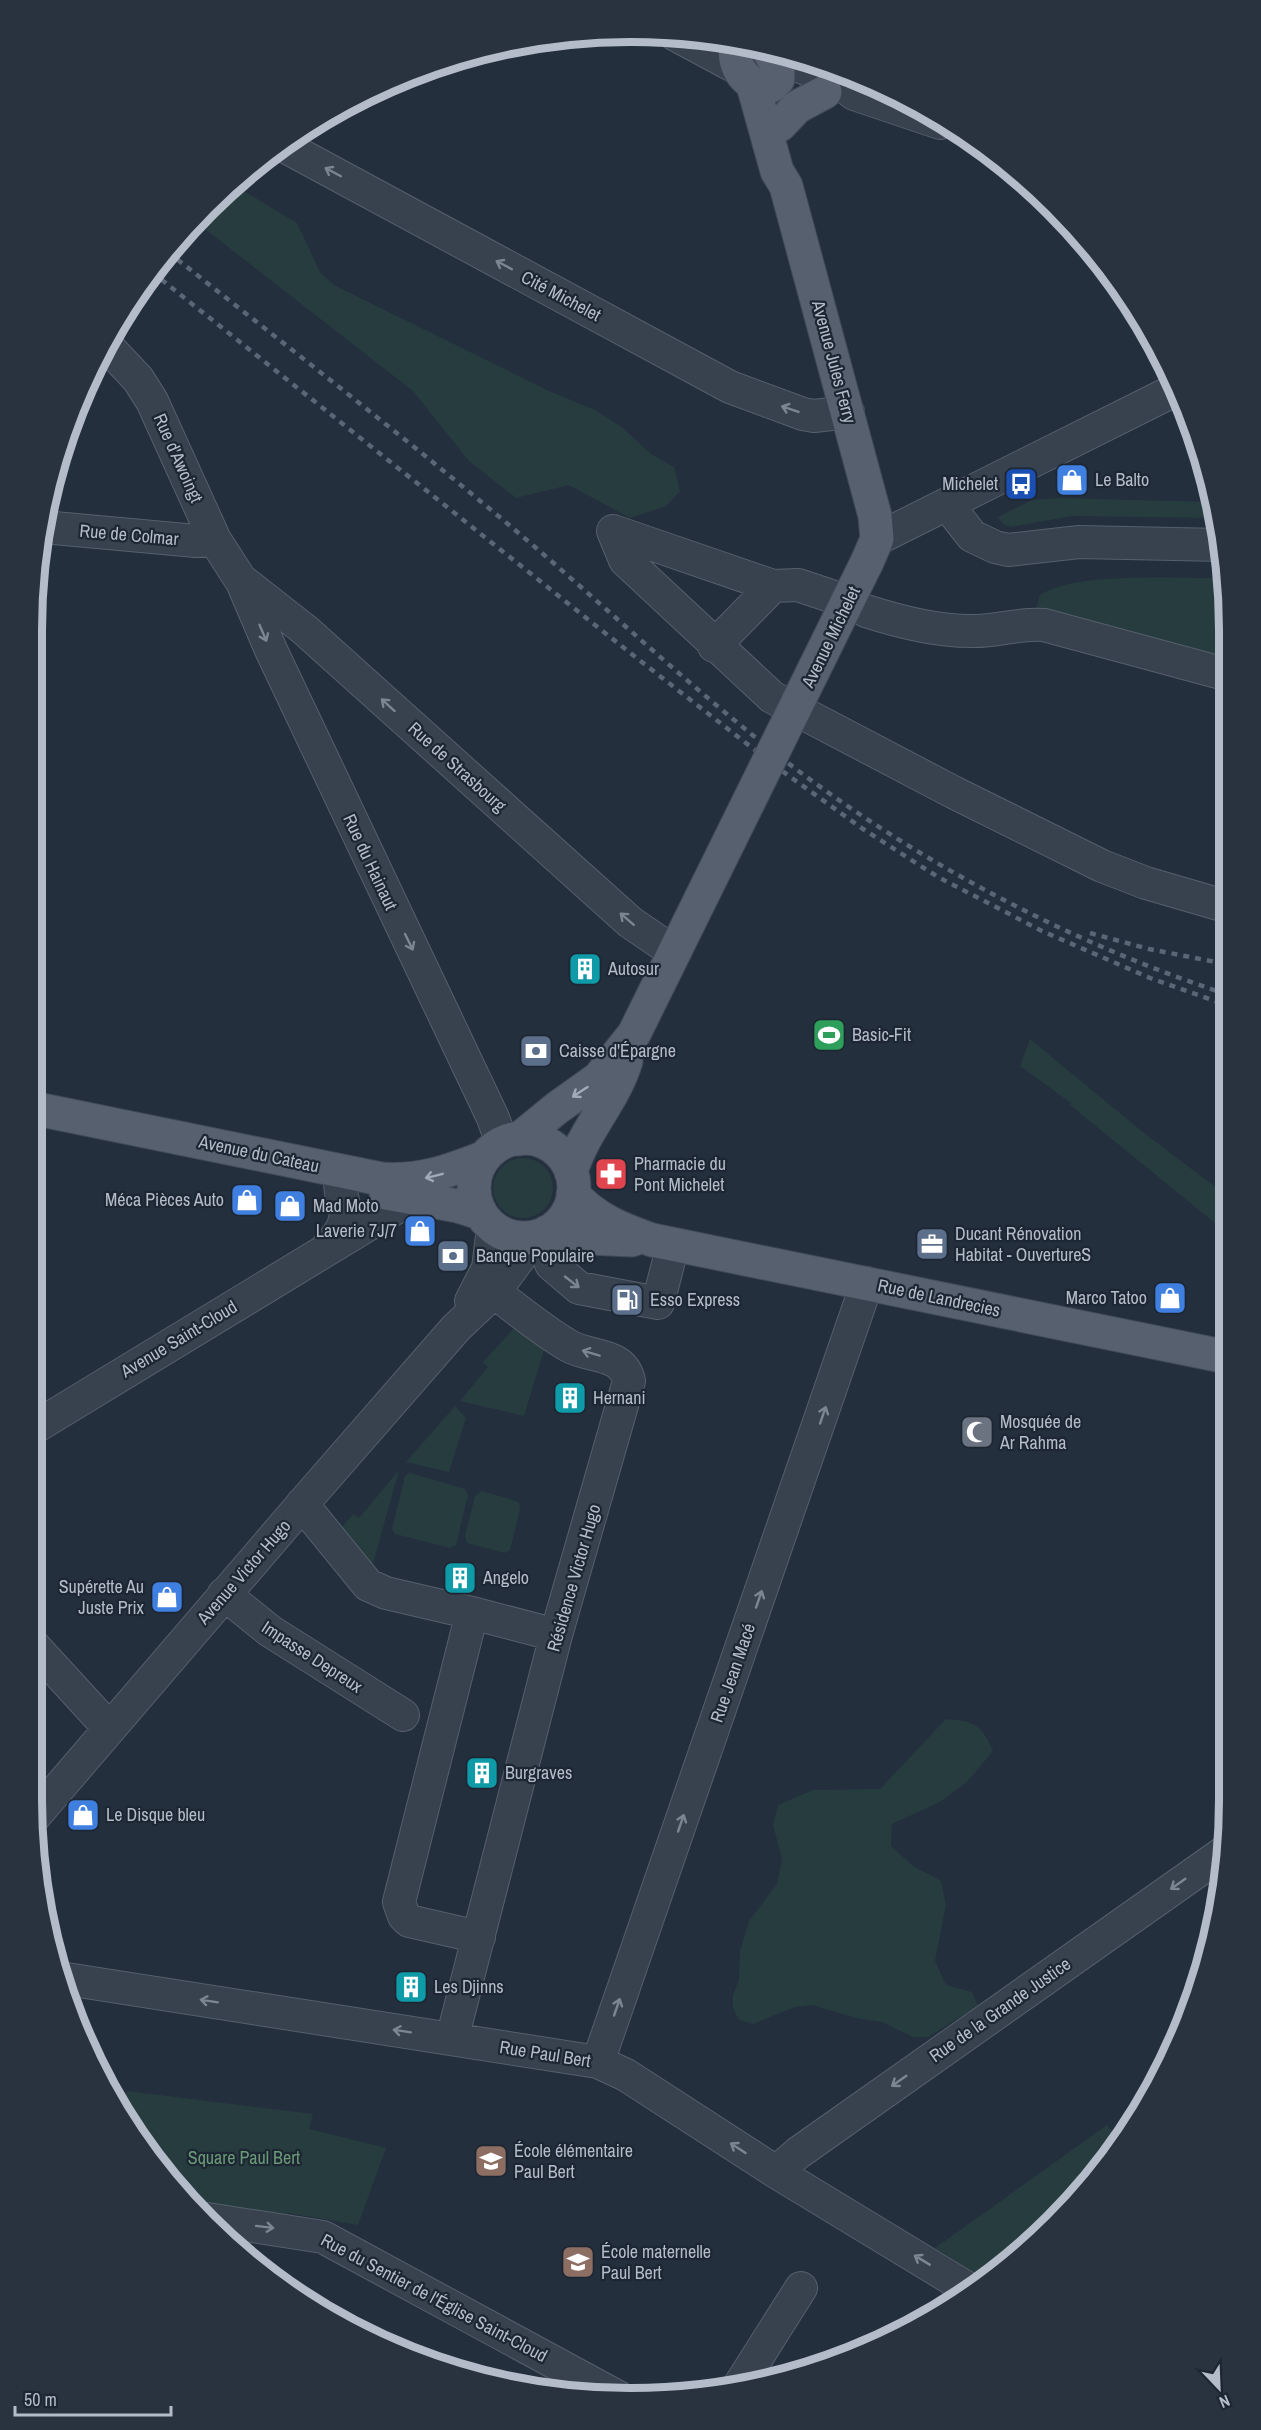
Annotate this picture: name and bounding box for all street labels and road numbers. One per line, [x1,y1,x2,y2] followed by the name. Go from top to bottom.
[517,264,605,327] street label: Cité Michelet
[806,297,863,427] street label: Avenue Jules Ferry
[148,409,209,506] street label: Rue d'Awoingt
[79,518,180,551] street label: Rue de Colmar
[795,582,866,692] street label: Avenue Michelet
[403,716,512,818] street label: Rue de Strasbourg
[337,810,404,914] street label: Rue du Hainaut
[196,1128,321,1178] street label: Avenue du Cateau
[876,1272,1003,1323] street label: Rue de Landrecies
[115,1294,242,1384] street label: Avenue Saint-Cloud
[541,1501,607,1655] street label: Résidence Victor Hugo
[190,1514,296,1630] street label: Avenue Victor Hugo
[257,1615,368,1699] street label: Impasse Depreux
[704,1620,761,1726] street label: Rue Jean Macé
[924,1951,1075,2068] street label: Rue de la Grande Justice
[498,2034,592,2073] street label: Rue Paul Bert
[317,2227,552,2368] street label: Rue du Sentier de l'Église Saint-Cloud

